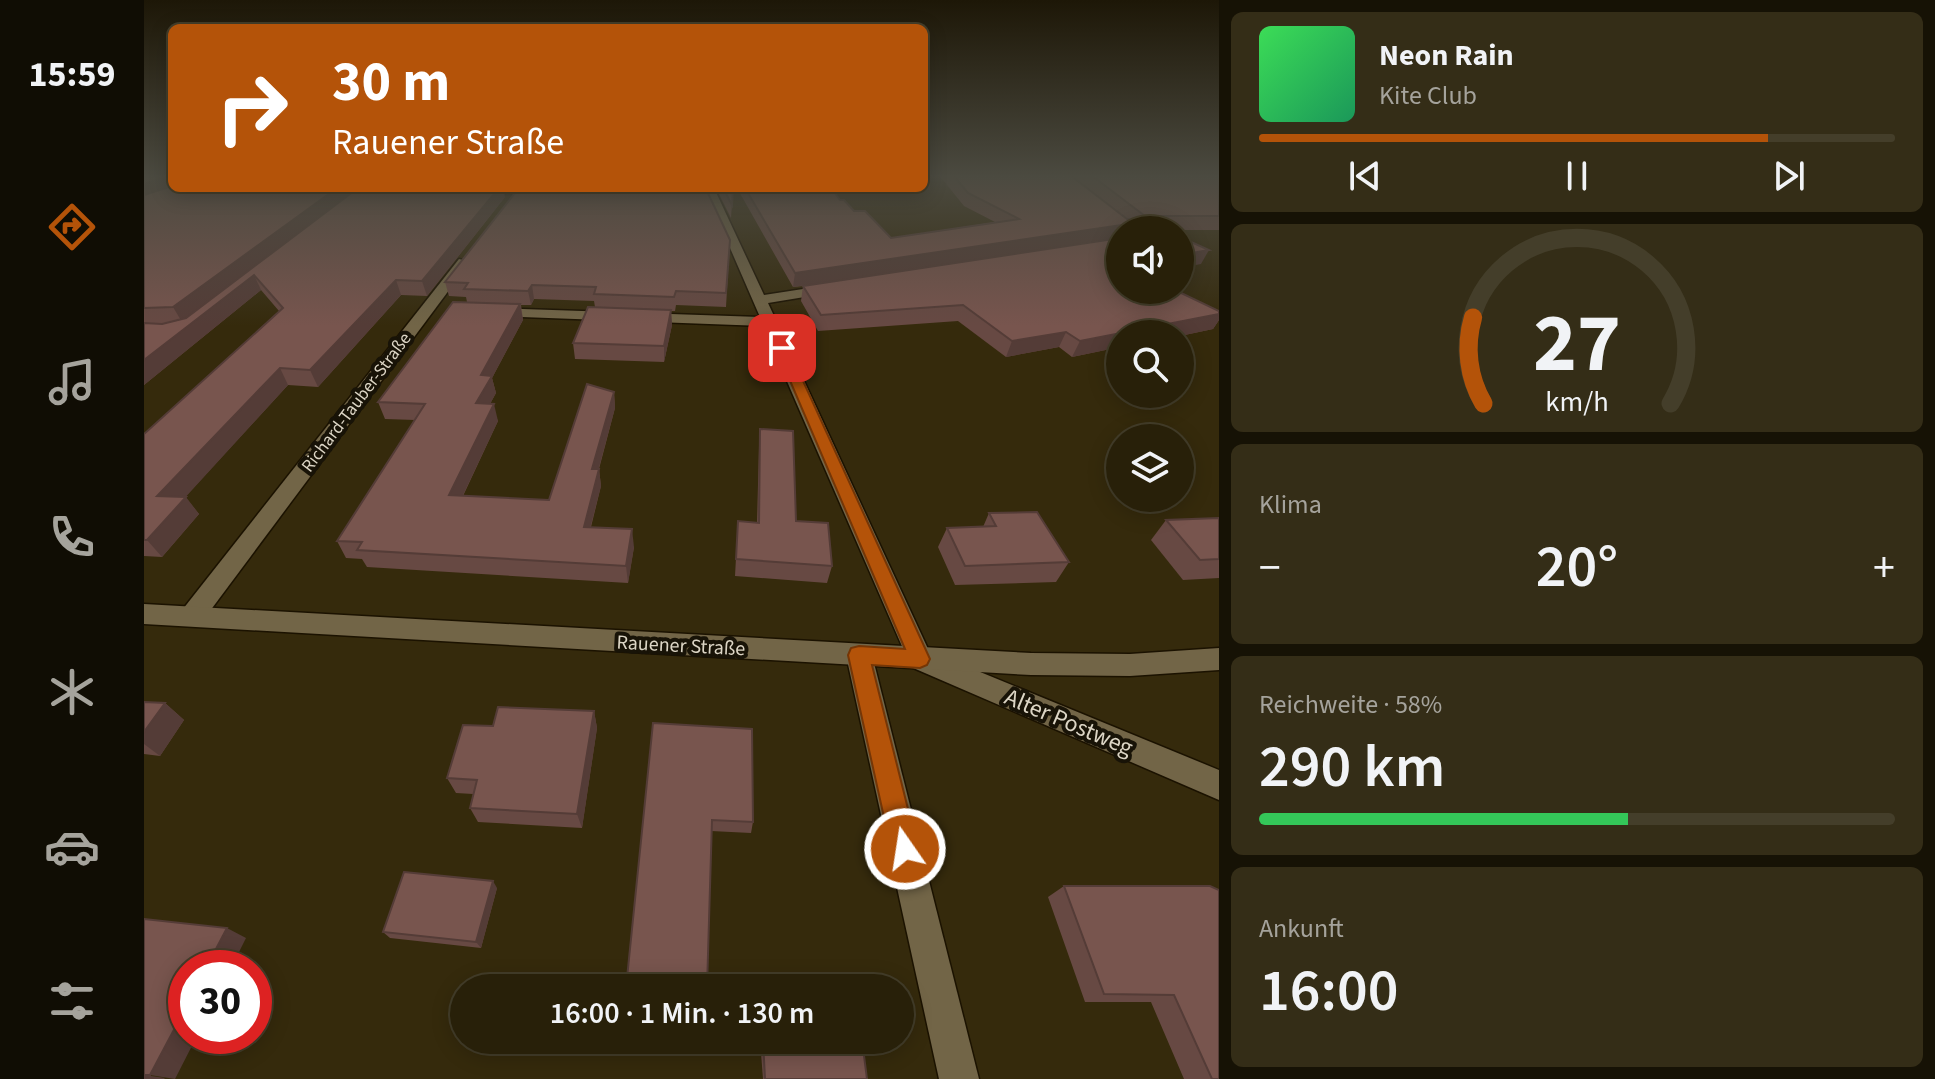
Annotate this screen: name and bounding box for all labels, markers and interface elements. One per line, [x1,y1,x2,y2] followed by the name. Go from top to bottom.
[1379,34,1514,77] text: Neon Rain
[332,43,450,122] text: 30 m
[29,49,115,100] text: 15:59
[200,56,304,160] icon: right
[1379,77,1477,114] text: Kite Club
[332,117,564,168] text: Rauener Straße
[1343,154,1387,198] icon: previous
[1555,154,1599,198] icon: pause
[1767,154,1811,198] icon: next
[44,199,100,255] icon: directions
[1106,216,1194,512] map controls
[1106,216,1194,304] button: sound
[1533,284,1621,402] text: 27
[748,314,816,382] pin
[1106,320,1194,408] button: search
[760,326,804,370] icon: arrive
[296,327,417,477] street label: Richard-Tauber-Straße
[44,354,100,410] icon: music
[1545,382,1609,422] text: km/h
[1106,424,1194,512] button: layers
[1259,486,1322,523] text: Klima
[44,509,100,565] icon: phone
[1536,525,1618,610] text: 20°
[1259,537,1281,600] text: −
[1873,537,1895,600] text: +
[616,629,746,663] street label: Rauener Straße
[44,664,100,720] icon: climate
[999,680,1138,765] street label: Alter Postweg
[1259,686,1442,723] text: Reichweite · 58%
[1259,725,1445,810] text: 290 km
[863,807,947,891] position arrow
[44,819,100,875] icon: car
[1259,910,1344,947] text: Ankunft
[1259,949,1399,1034] text: 16:00
[168,950,272,1054] speed limit sign: 30
[44,973,100,1029] icon: filters
[550,992,814,1035] text: 16:00 · 1 Min. · 130 m

